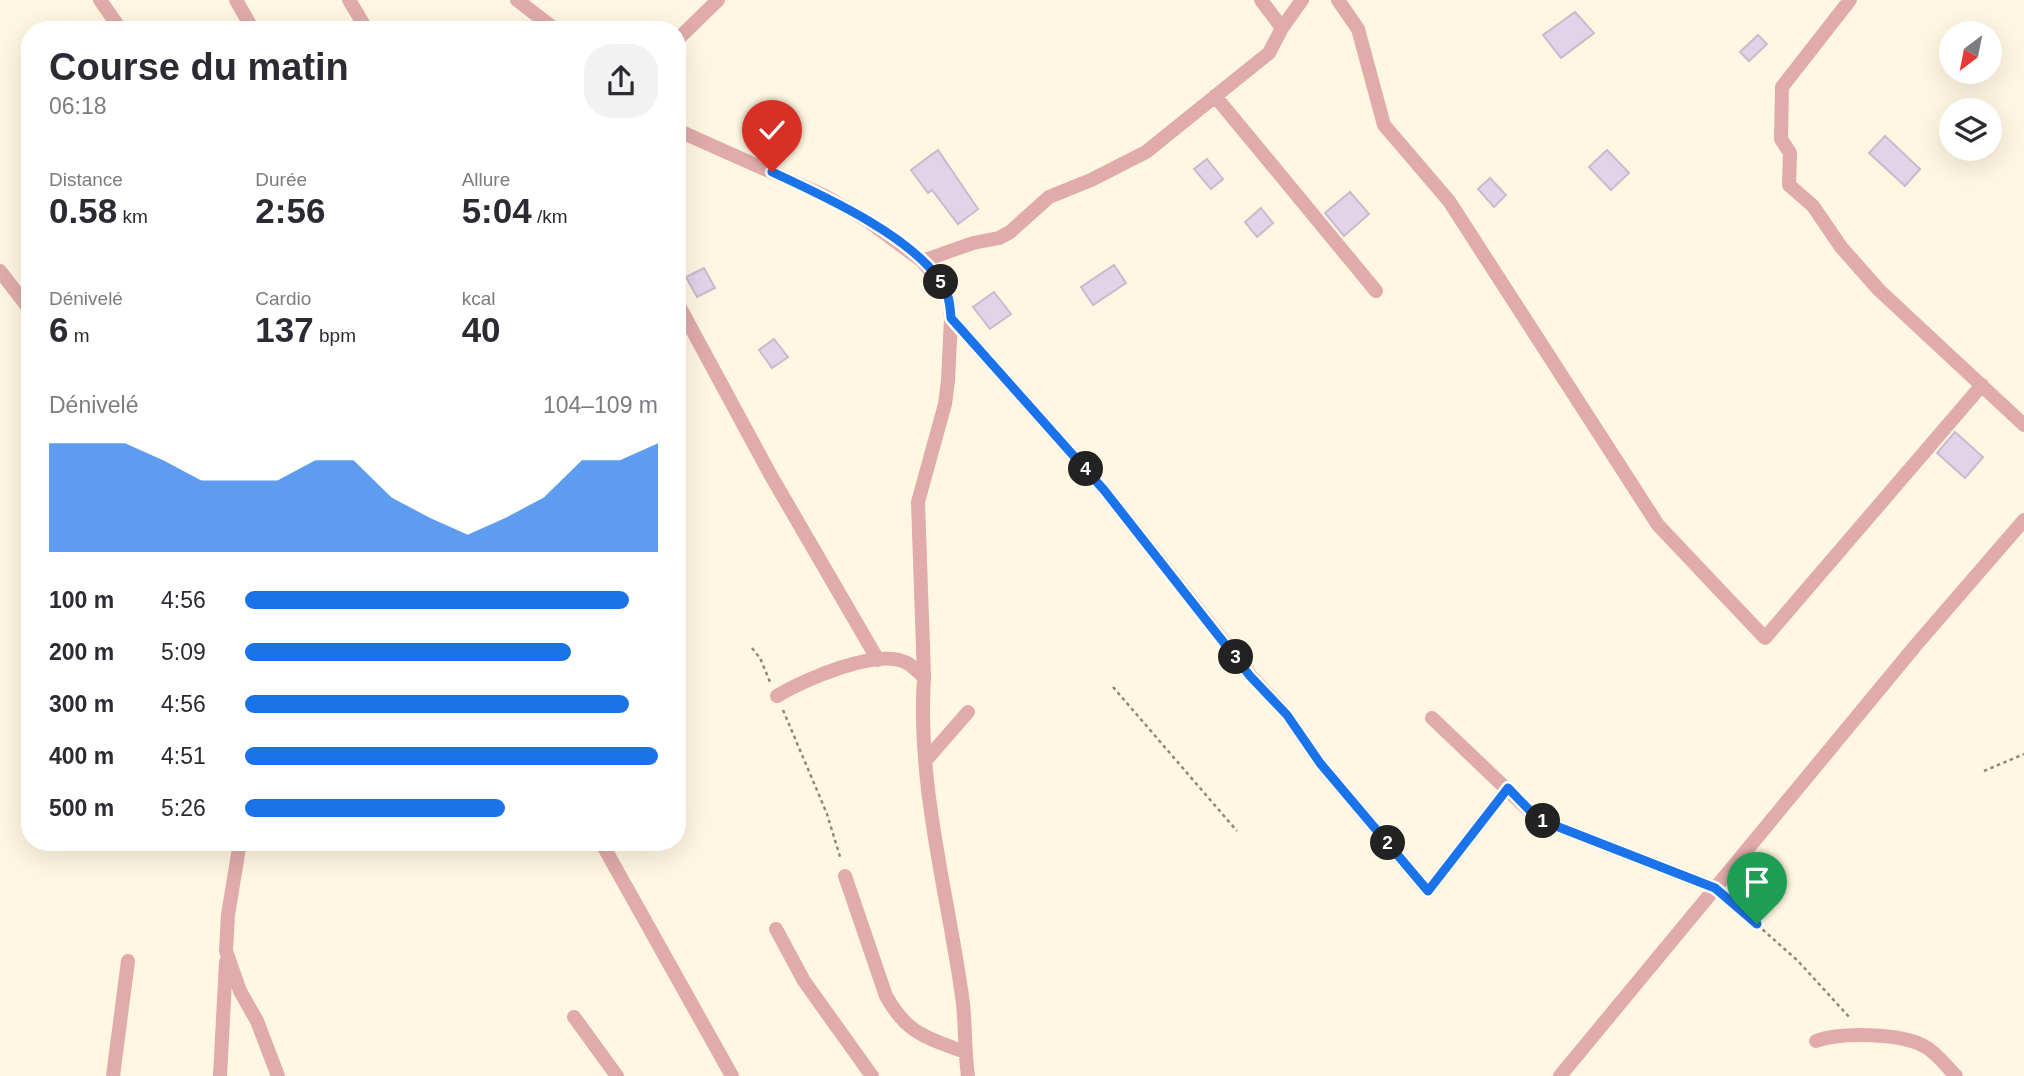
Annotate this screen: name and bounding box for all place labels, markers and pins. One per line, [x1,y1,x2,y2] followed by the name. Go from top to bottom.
[742,100,802,172] pin
[923,264,958,300] pin: 5
[1068,452,1104,486] pin: 4
[1218,640,1254,674] pin: 3
[1526,804,1560,838] pin: 1
[1370,826,1406,860] pin: 2
[1727,852,1787,924] pin

